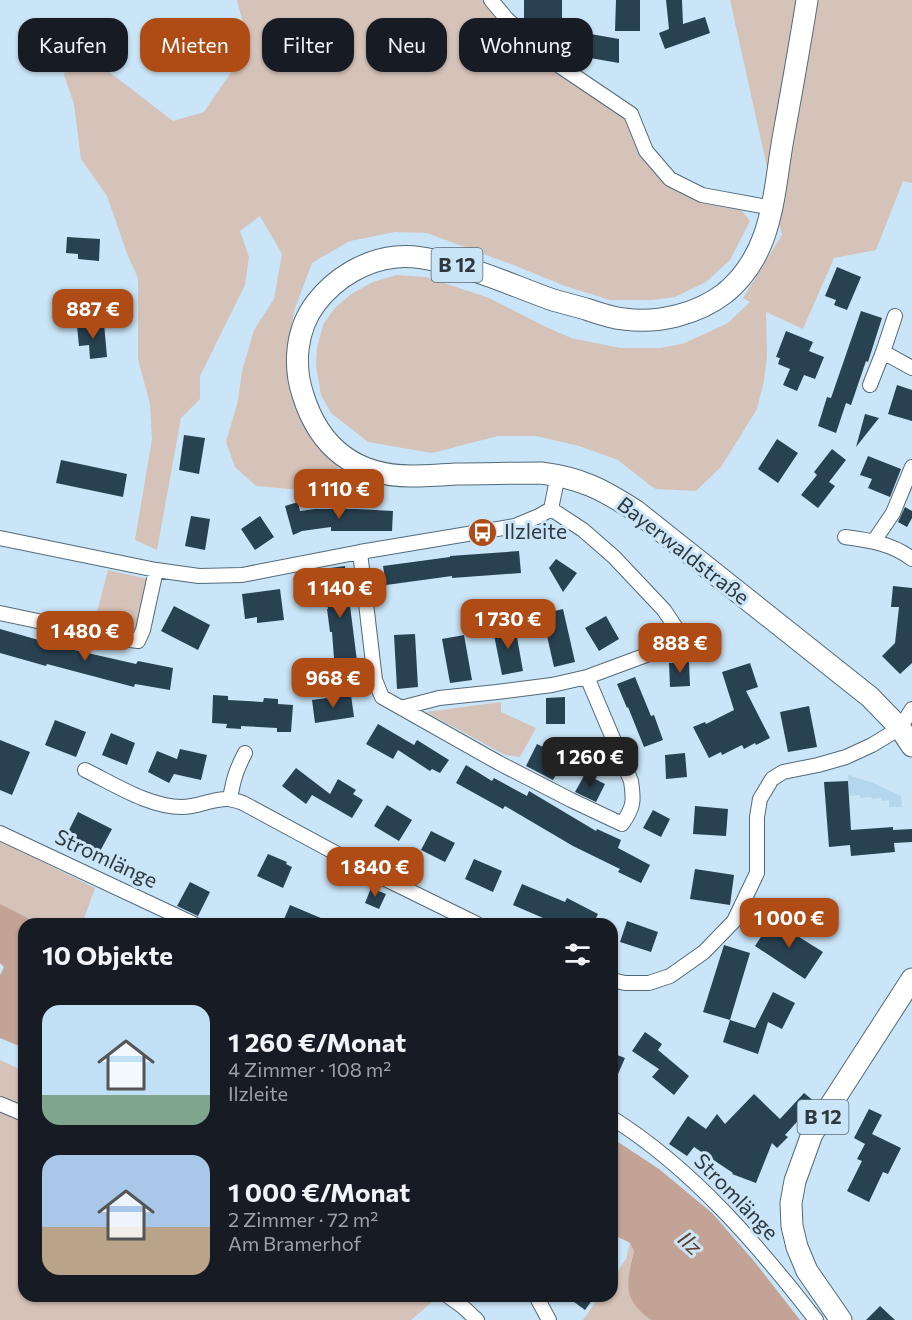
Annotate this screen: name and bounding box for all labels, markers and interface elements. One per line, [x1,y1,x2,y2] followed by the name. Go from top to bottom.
[18,18,128,72] chip: Kaufen
[140,18,250,72] chip: Mieten
[262,18,354,72] chip: Filter
[366,18,447,72] chip: Neu
[459,18,593,72] chip: Wohnung
[432,248,482,282] road number: B 12
[51,289,135,340] pin: 887 €
[66,296,120,320] text: 887 €
[284,469,394,520] pin: 1 110 €
[308,476,370,500] text: 1 110 €
[613,491,755,609] street label: Bayerwaldstraße
[467,516,499,548] bus stop icon: Ilzleite
[504,518,567,543] place label: Ilzleite
[285,568,395,619] pin: 1 140 €
[307,575,373,599] text: 1 140 €
[453,599,563,650] pin: 1 730 €
[475,606,541,630] text: 1 730 €
[30,611,140,662] pin: 1 480 €
[51,618,119,642] text: 1 480 €
[638,623,722,674] pin: 888 €
[652,630,708,654] text: 888 €
[291,658,375,709] pin: 968 €
[306,665,360,689] text: 968 €
[535,737,645,788] pin: 1 260 €
[556,744,624,768] text: 1 260 €
[51,823,162,892] street label: Stromlänge
[320,847,430,898] pin: 1 840 €
[341,854,409,878] text: 1 840 €
[734,898,844,949] pin: 1 000 €
[754,905,824,929] text: 1 000 €
[561,938,594,971] icon: filters
[42,939,173,970] text: 10 Objekte
[228,1026,406,1057] text: 1 260 €/Monat
[90,1029,162,1101] icon: home
[228,1057,391,1081] text: 4 Zimmer · 108 m²
[228,1081,288,1105] text: Ilzleite
[798,1100,848,1134] road number: B 12
[690,1148,784,1244] street label: Stromlänge
[228,1176,410,1207] text: 1 000 €/Monat
[90,1179,162,1251] icon: home
[228,1207,378,1231] text: 2 Zimmer · 72 m²
[673,1225,708,1260] water label: Ilz
[228,1231,361,1255] text: Am Bramerhof

